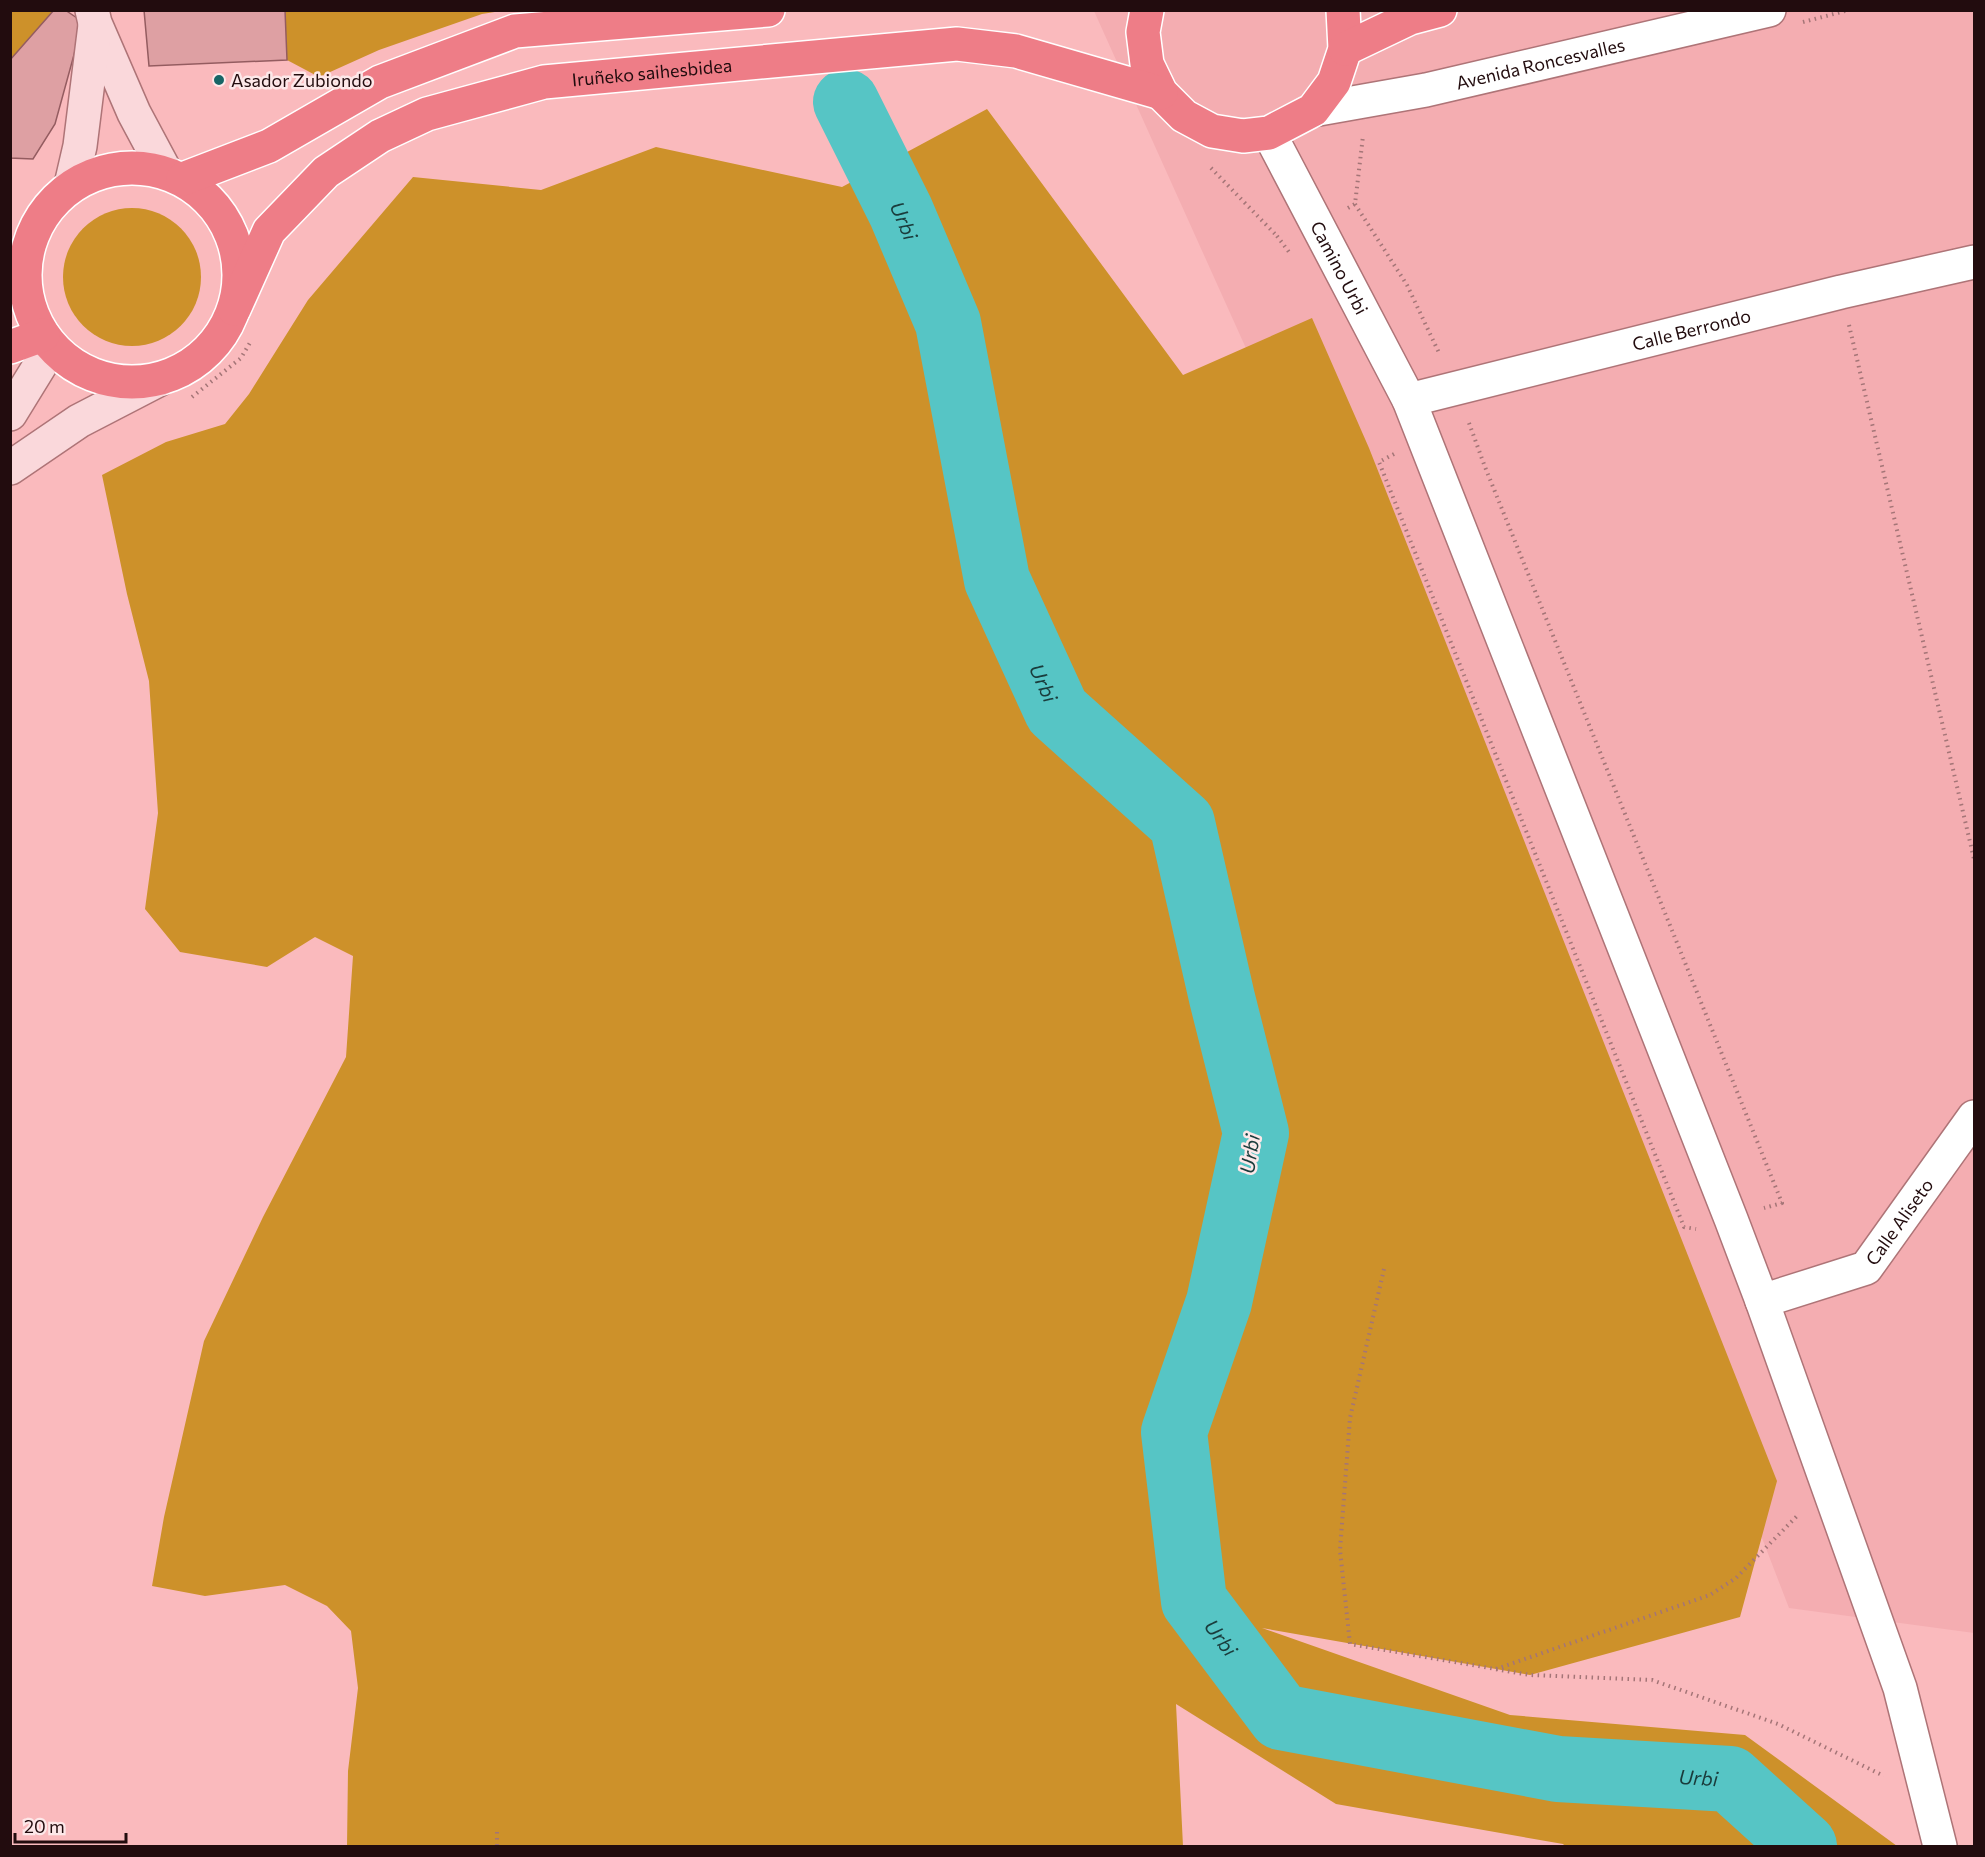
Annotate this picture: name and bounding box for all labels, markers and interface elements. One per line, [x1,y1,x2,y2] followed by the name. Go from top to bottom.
[1454,33,1627,94] street label: Avenida Roncesvalles
[571,54,733,90] street label: Iruñeko saihesbidea
[231,69,372,91] place label: Asador Zubiondo
[212,73,226,87] marker: Asador Zubiondo
[885,197,924,244] water label: Urbi
[1306,217,1373,318] street label: Camino Urbi
[1630,304,1753,355] street label: Calle Berrondo
[1025,660,1064,706] water label: Urbi
[1234,1132,1264,1175] water label: Urbi
[1861,1174,1937,1269] street label: Calle Aliseto
[1200,1614,1243,1661] water label: Urbi
[1678,1764,1720,1790] water label: Urbi
[15,1806,126,1844] scale bar
[24,1815,65,1837] text: 20 m

